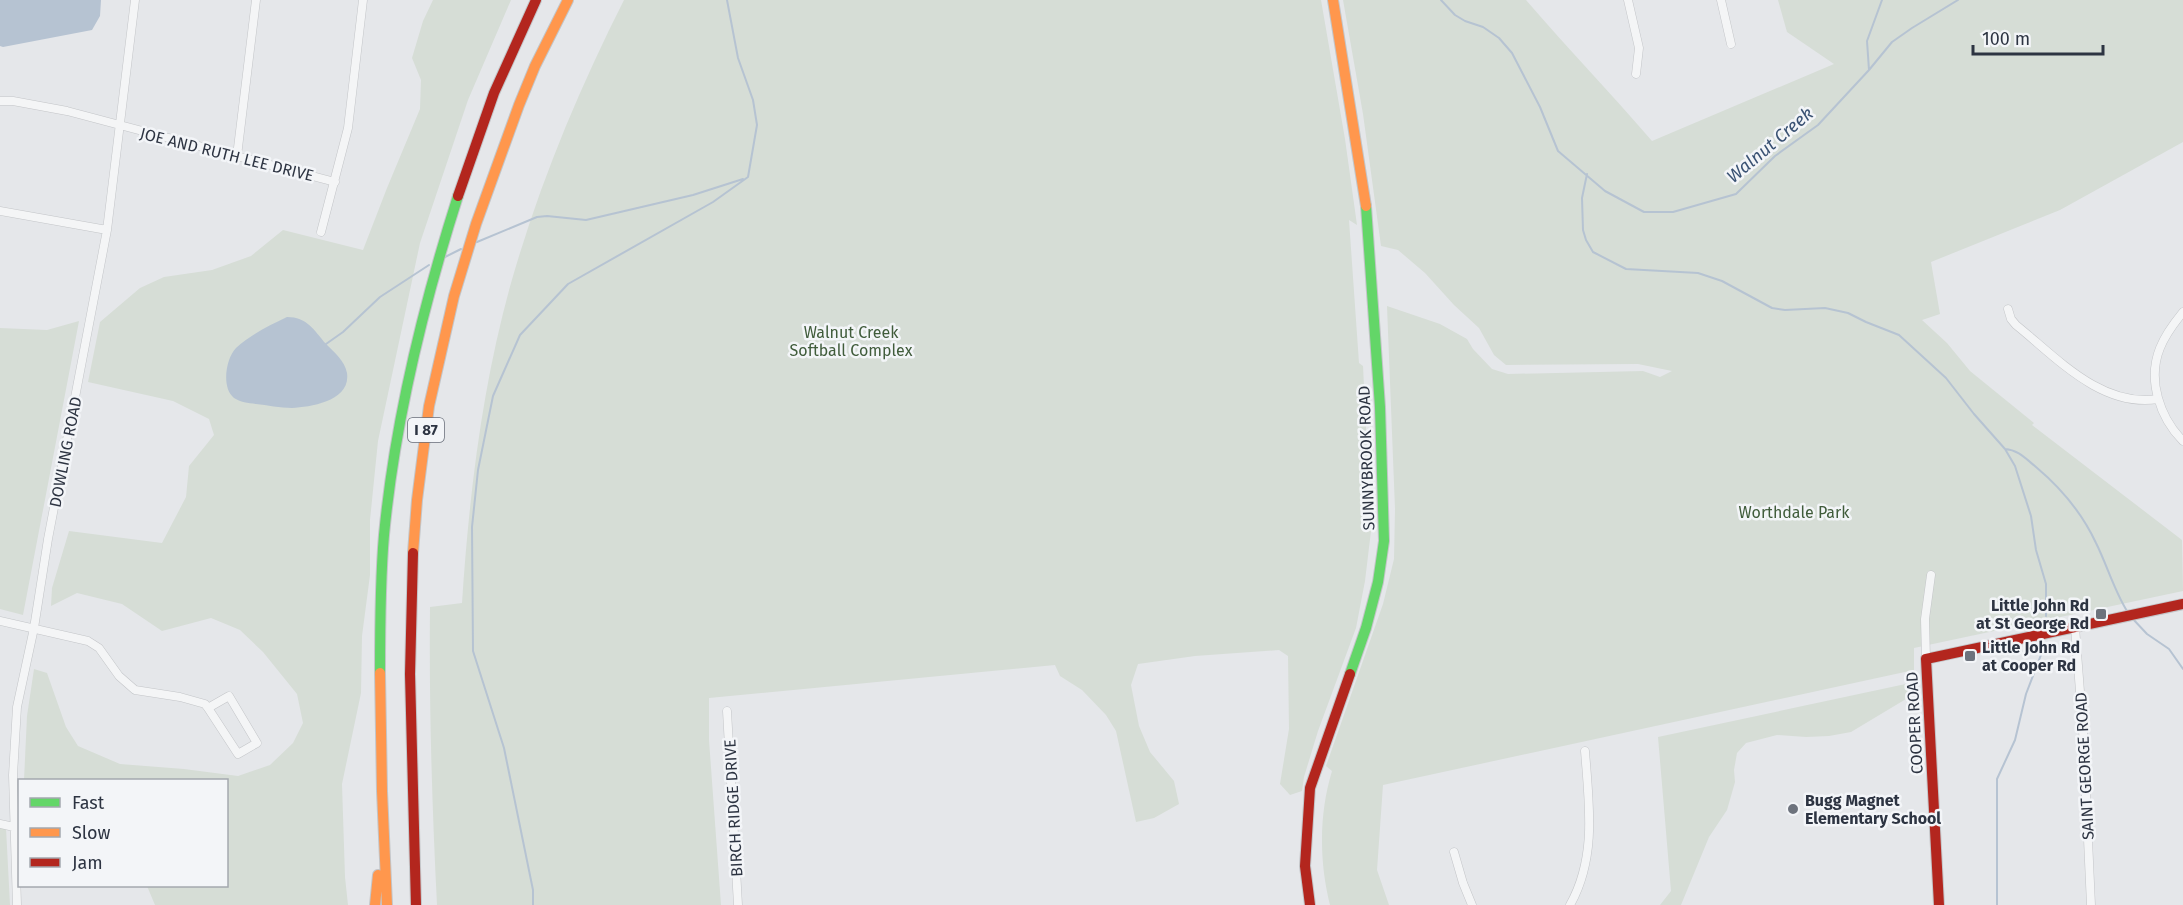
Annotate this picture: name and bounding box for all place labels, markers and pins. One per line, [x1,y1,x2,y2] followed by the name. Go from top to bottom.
[1976,596,2089,633] place label: Little John Rd at St George Rd
[2094,607,2108,621] marker: Little John Rd at St George Rd
[1982,638,2080,675] place label: Little John Rd at Cooper Rd
[1963,649,1977,663] marker: Little John Rd at Cooper Rd
[1805,791,1941,828] place label: Bugg Magnet Elementary School
[1786,802,1800,816] marker: Bugg Magnet Elementary School

